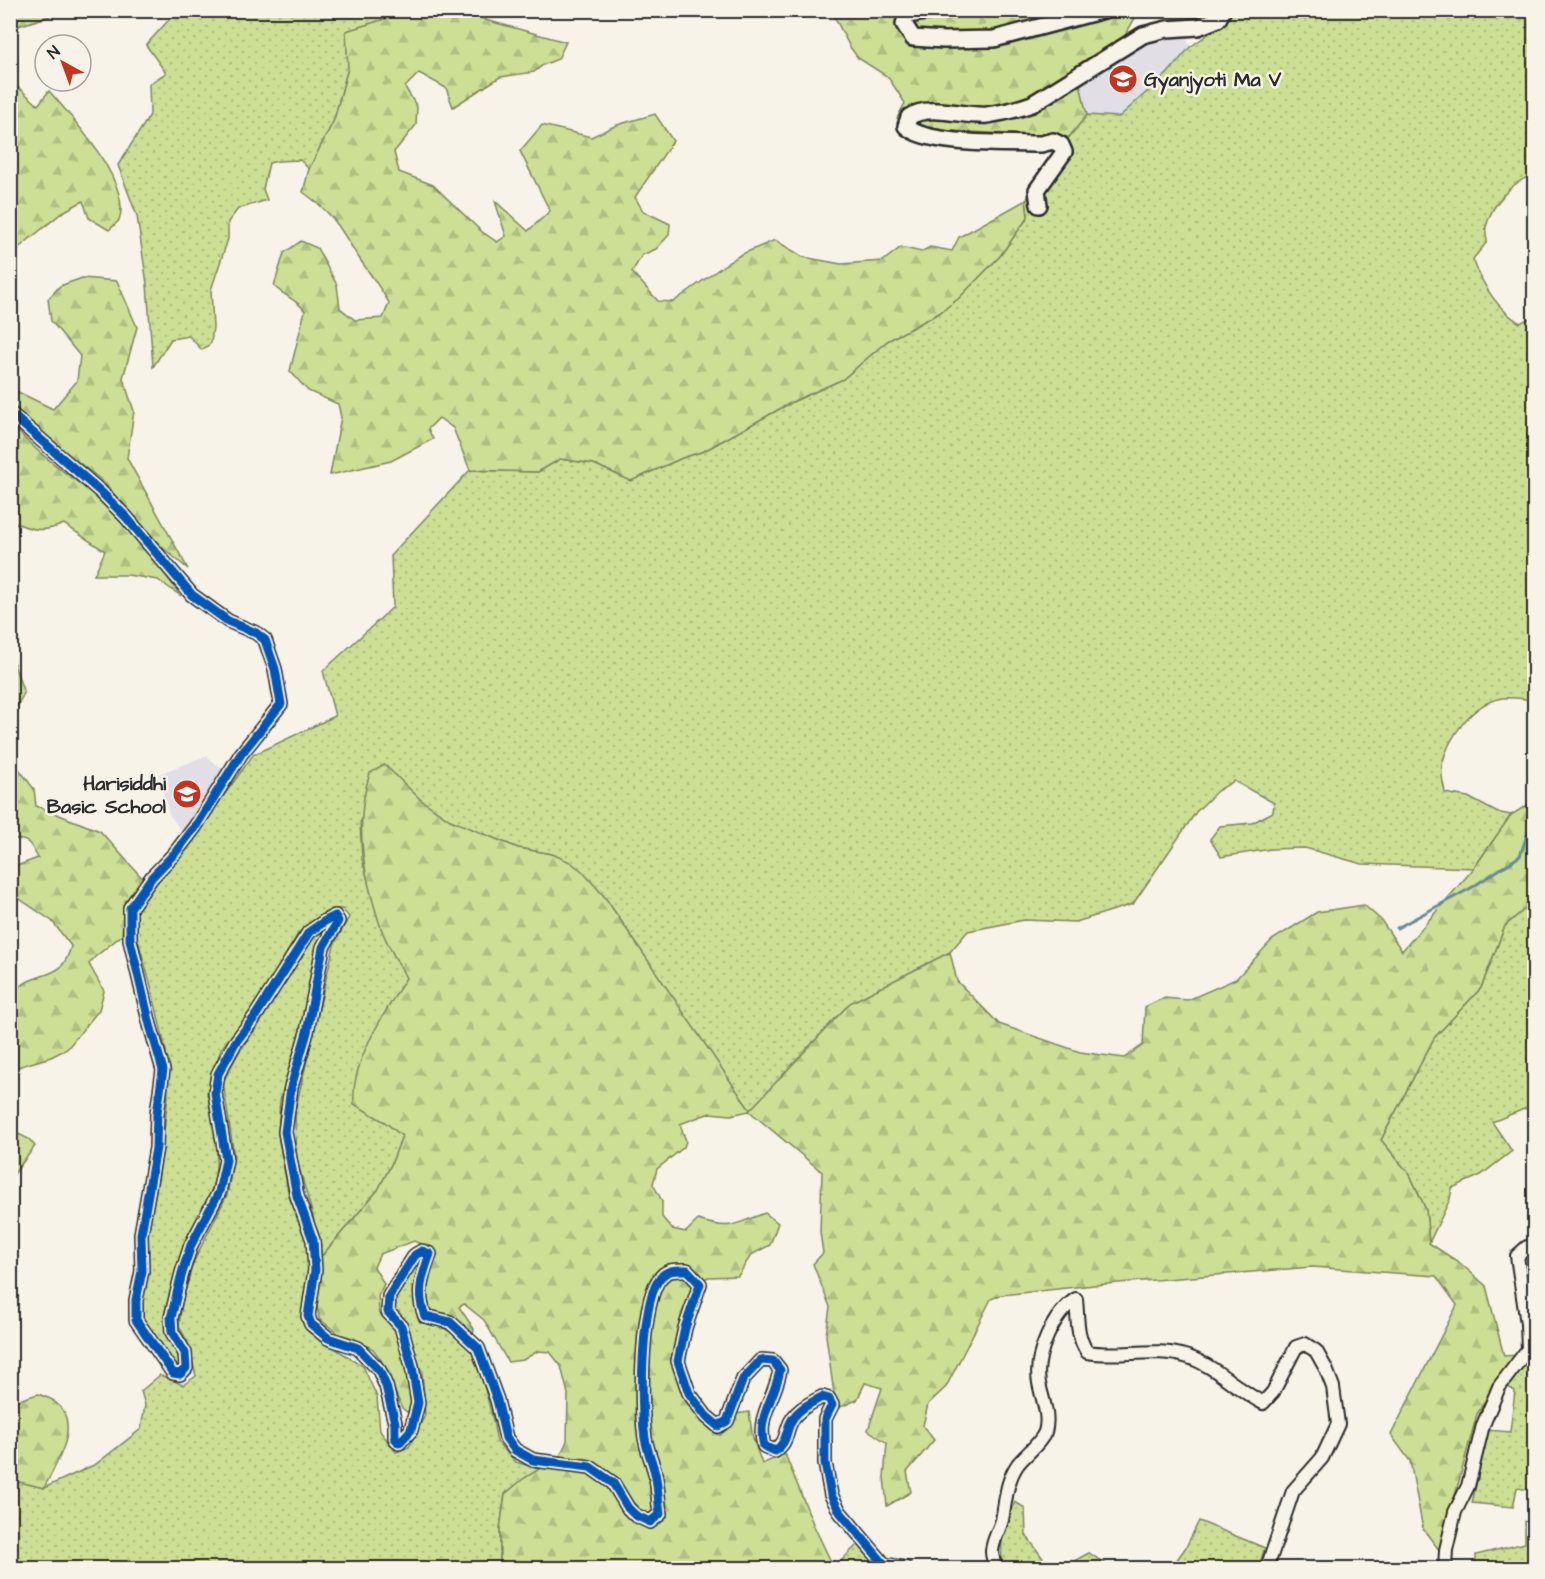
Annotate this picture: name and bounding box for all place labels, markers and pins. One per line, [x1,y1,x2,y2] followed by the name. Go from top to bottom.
[1107,63,1139,95] school or university icon: Gyanjyoti Ma V
[1144,66,1282,95] place label: Gyanjyoti Ma V
[47,770,167,821] place label: Harisiddhi Basic School
[171,778,203,810] school or university icon: Harisiddhi Basic School

